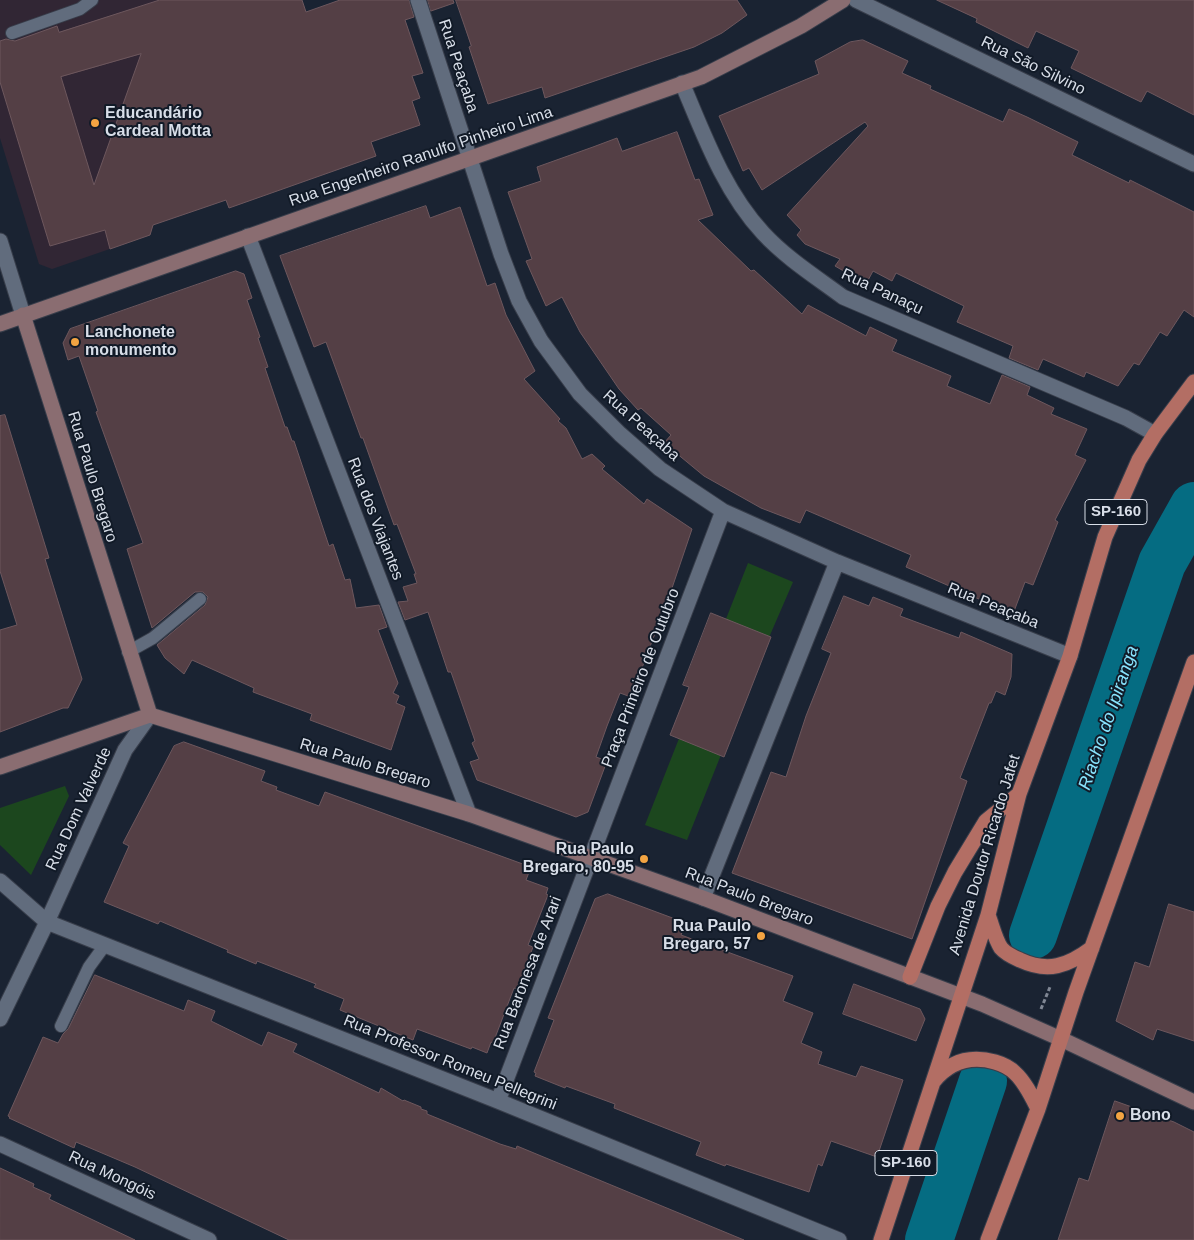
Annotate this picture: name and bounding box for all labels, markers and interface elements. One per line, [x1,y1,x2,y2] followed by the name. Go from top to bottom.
[434,17,482,115] street label: Rua Peaçaba
[978,32,1088,100] street label: Rua São Silvino
[287,103,555,211] street label: Rua Engenheiro Ranulfo Pinheiro Lima
[105,104,211,142] place label: Educandário Cardeal Motta
[89,117,101,129] marker: Educandário Cardeal Motta
[838,265,926,319] street label: Rua Panaçu
[85,323,177,361] place label: Lanchonete monumento
[69,336,81,348] marker: Lanchonete monumento
[599,386,683,466] street label: Rua Peaçaba
[63,409,121,545] street label: Rua Paulo Bregaro
[343,455,407,583] street label: Rua dos Viajantes
[1085,500,1147,524] road number: SP-160
[944,579,1042,633] street label: Rua Peaçaba
[598,586,684,770] street label: Praça Primeiro de Outubro
[1074,643,1144,793] water label: Riacho do Ipiranga
[297,735,433,793] street label: Rua Paulo Bregaro
[42,744,116,874] street label: Rua Dom Valverde
[945,752,1025,958] street label: Avenida Doutor Ricardo Jafet
[523,840,634,878] place label: Rua Paulo Bregaro, 80-95
[638,853,650,865] marker: Rua Paulo Bregaro, 80-95
[682,864,816,930] street label: Rua Paulo Bregaro
[490,894,566,1052] street label: Rua Baronesa de Arari
[663,917,751,955] place label: Rua Paulo Bregaro, 57
[755,930,767,942] marker: Rua Paulo Bregaro, 57
[340,1011,560,1115] street label: Rua Professor Romeu Pellegrini
[1130,1106,1171,1126] place label: Bono
[1114,1110,1126,1122] marker: Bono
[65,1147,159,1205] street label: Rua Mongóis
[875,1150,937,1176] road number: SP-160

